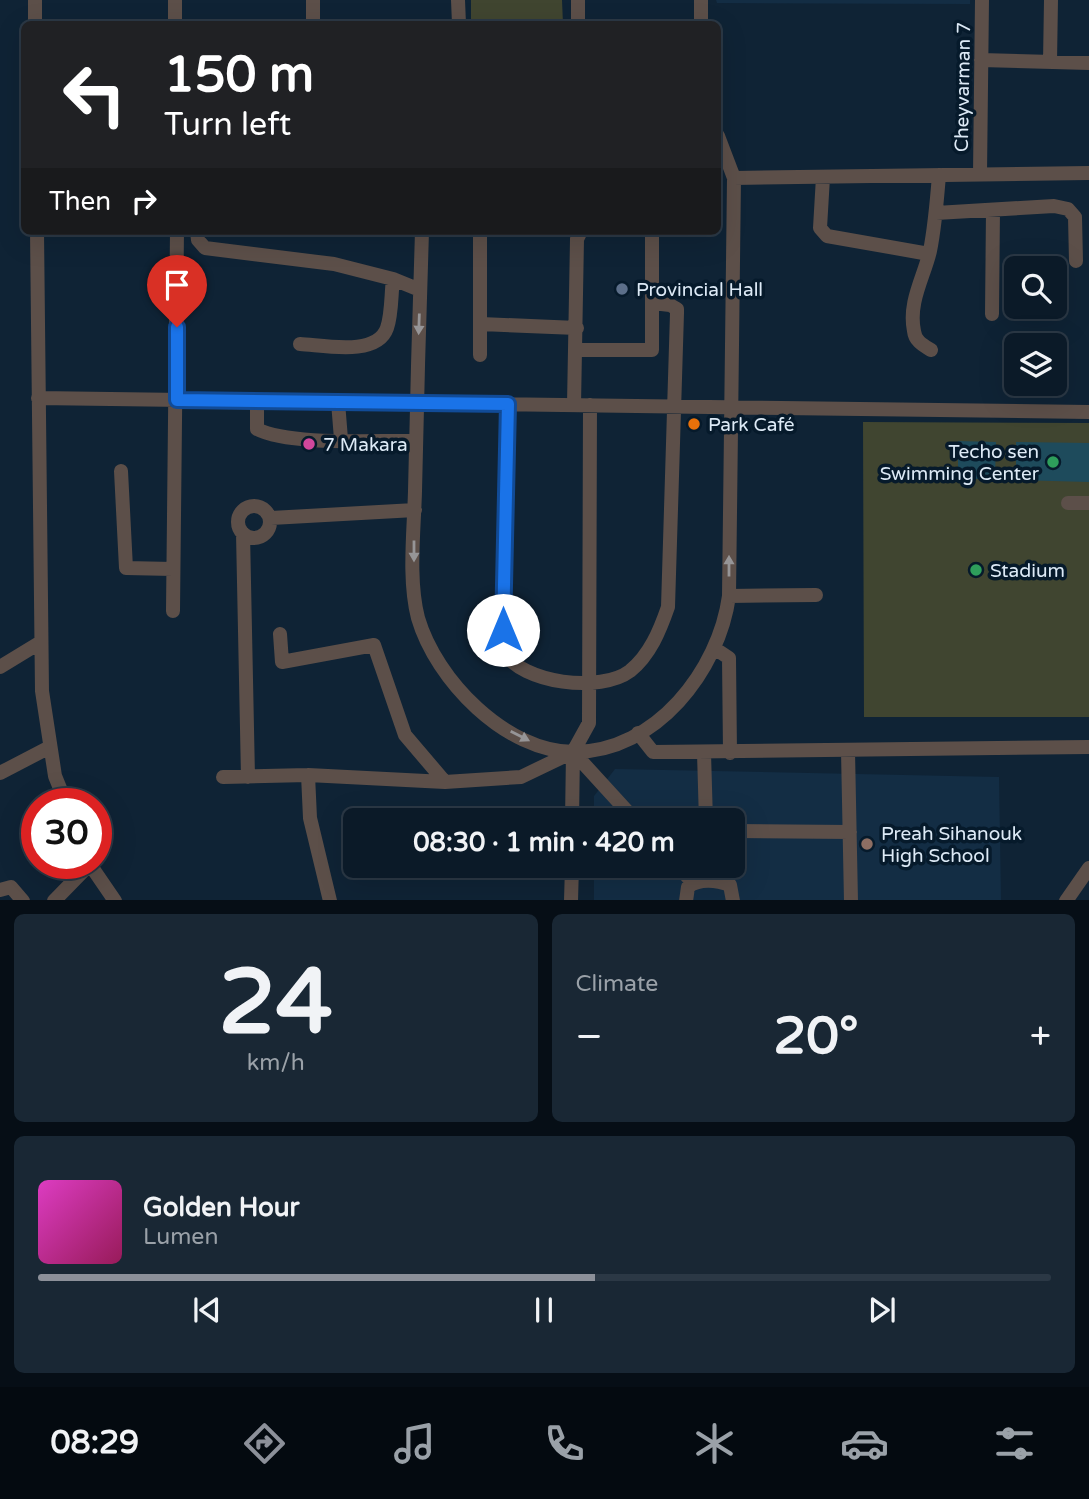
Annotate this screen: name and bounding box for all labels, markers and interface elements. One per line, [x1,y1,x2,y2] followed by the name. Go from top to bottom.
[951,22,975,152] street label: Cheyvarman 7
[164,46,314,105] text: 150 m
[49,49,140,140] icon: left
[164,106,291,144] text: Turn left
[125,182,163,220] icon: right
[49,186,111,217] text: Then
[147,255,207,327] pin
[1004,256,1067,396] map controls
[1004,256,1067,319] button: search
[158,266,196,304] icon: arrive
[636,279,763,301] place label: Provincial Hall
[614,281,630,297] marker: Provincial Hall
[413,313,424,335] one-way arrow
[1004,333,1067,396] button: layers
[708,414,795,436] place label: Park Café
[686,416,702,432] marker: Park Café
[323,434,408,456] place label: 7 Makara
[301,436,317,452] marker: 7 Makara
[880,441,1040,485] place label: Techo sen Swimming Center
[1045,454,1061,470] marker: Techo sen Swimming Center
[408,540,420,562] one-way arrow
[723,554,735,576] one-way arrow
[990,560,1065,582] place label: Stadium
[968,562,984,578] marker: Stadium
[466,593,540,667] position arrow
[510,731,530,742] one-way arrow
[21,788,112,879] speed limit sign: 30
[881,823,1022,867] place label: Preah Sihanouk High School
[413,827,675,858] text: 08:30 · 1 min · 420 m
[859,836,875,852] marker: Preah Sihanouk High School
[219,948,333,1058] text: 24
[576,970,658,998] text: Climate
[774,1005,859,1068] text: 20°
[576,1014,603,1060] text: −
[1030,1014,1051,1060] text: +
[247,1049,305,1077] text: km/h
[143,1192,300,1223] text: Golden Hour
[143,1223,218,1251] text: Lumen
[188,1291,226,1329] icon: previous
[525,1291,563,1329] icon: pause
[863,1291,901,1329] icon: next
[240,1419,289,1468] icon: directions
[390,1419,439,1468] icon: music
[540,1419,589,1468] icon: phone
[690,1419,739,1468] icon: climate
[840,1419,889,1468] icon: car
[990,1419,1039,1468] icon: filters
[50,1424,139,1462] text: 08:29

